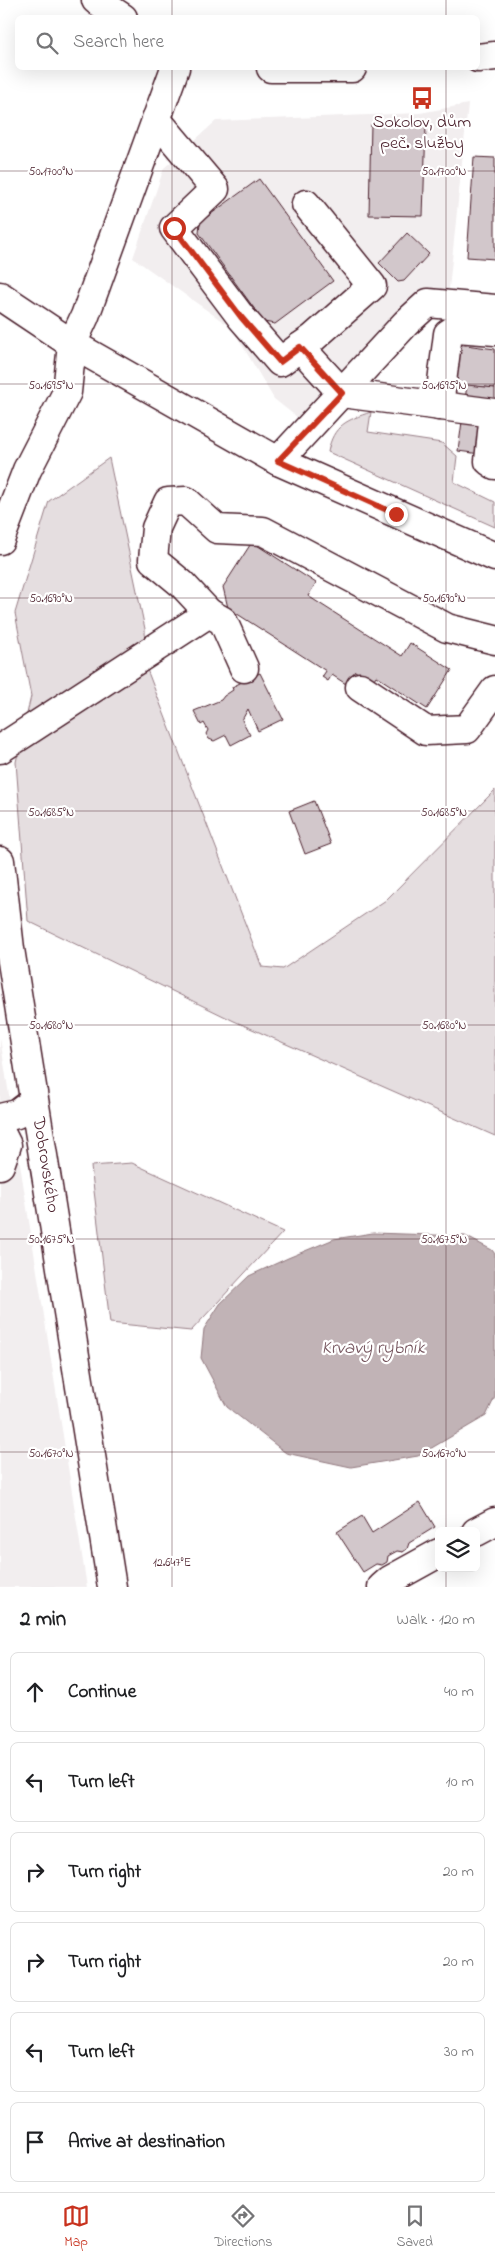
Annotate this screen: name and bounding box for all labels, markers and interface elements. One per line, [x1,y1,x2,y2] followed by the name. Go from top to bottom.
[15,15,480,70] search box
[33,29,61,57] icon: search
[73,29,164,56] text: Search here
[409,85,435,111] bus stop icon: Sokolov, dům peč. služby
[373,110,471,157] place label: Sokolov, dům peč. služby
[29,163,73,181] text: 50.1700°N
[422,163,466,181] text: 50.1700°N
[163,217,186,240] route start
[28,377,74,395] text: 50.1695°N
[421,377,467,395] text: 50.1695°N
[385,503,408,526] route end
[29,590,73,608] text: 50.1690°N
[422,590,466,608] text: 50.1690°N
[28,804,74,822] text: 50.1685°N
[421,804,467,822] text: 50.1685°N
[29,1017,73,1035] text: 50.1680°N
[422,1017,466,1035] text: 50.1680°N
[24,1114,65,1215] street label: Dobrovského
[28,1231,74,1249] text: 50.1675°N
[421,1231,467,1249] text: 50.1675°N
[322,1335,425,1362] water label: Krvavý rybník
[28,1445,74,1463] text: 50.1670°N
[421,1445,467,1463] text: 50.1670°N
[435,1527,480,1572] map controls
[435,1527,480,1572] button: layers
[153,1554,191,1572] text: 12.647°E
[20,1605,66,1635] text: 2 min
[396,1608,475,1632] text: Walk · 120 m
[21,1678,49,1706] icon: ahead
[68,1679,136,1706] text: Continue
[444,1680,474,1704] text: 40 m
[21,1768,49,1796] icon: left
[68,1769,135,1796] text: Turn left
[446,1770,474,1794] text: 10 m
[21,1858,49,1886] icon: right
[68,1859,141,1886] text: Turn right
[443,1860,474,1884] text: 20 m
[21,1948,49,1976] icon: right
[68,1949,141,1976] text: Turn right
[443,1950,474,1974] text: 20 m
[21,2038,49,2066] icon: left
[68,2039,135,2066] text: Turn left
[444,2040,474,2064] text: 30 m
[21,2128,49,2156] icon: arrive
[68,2129,225,2156] text: Arrive at destination
[62,2202,90,2253] tab: Map
[214,2202,272,2253] tab: Directions
[396,2202,433,2253] tab: Saved

